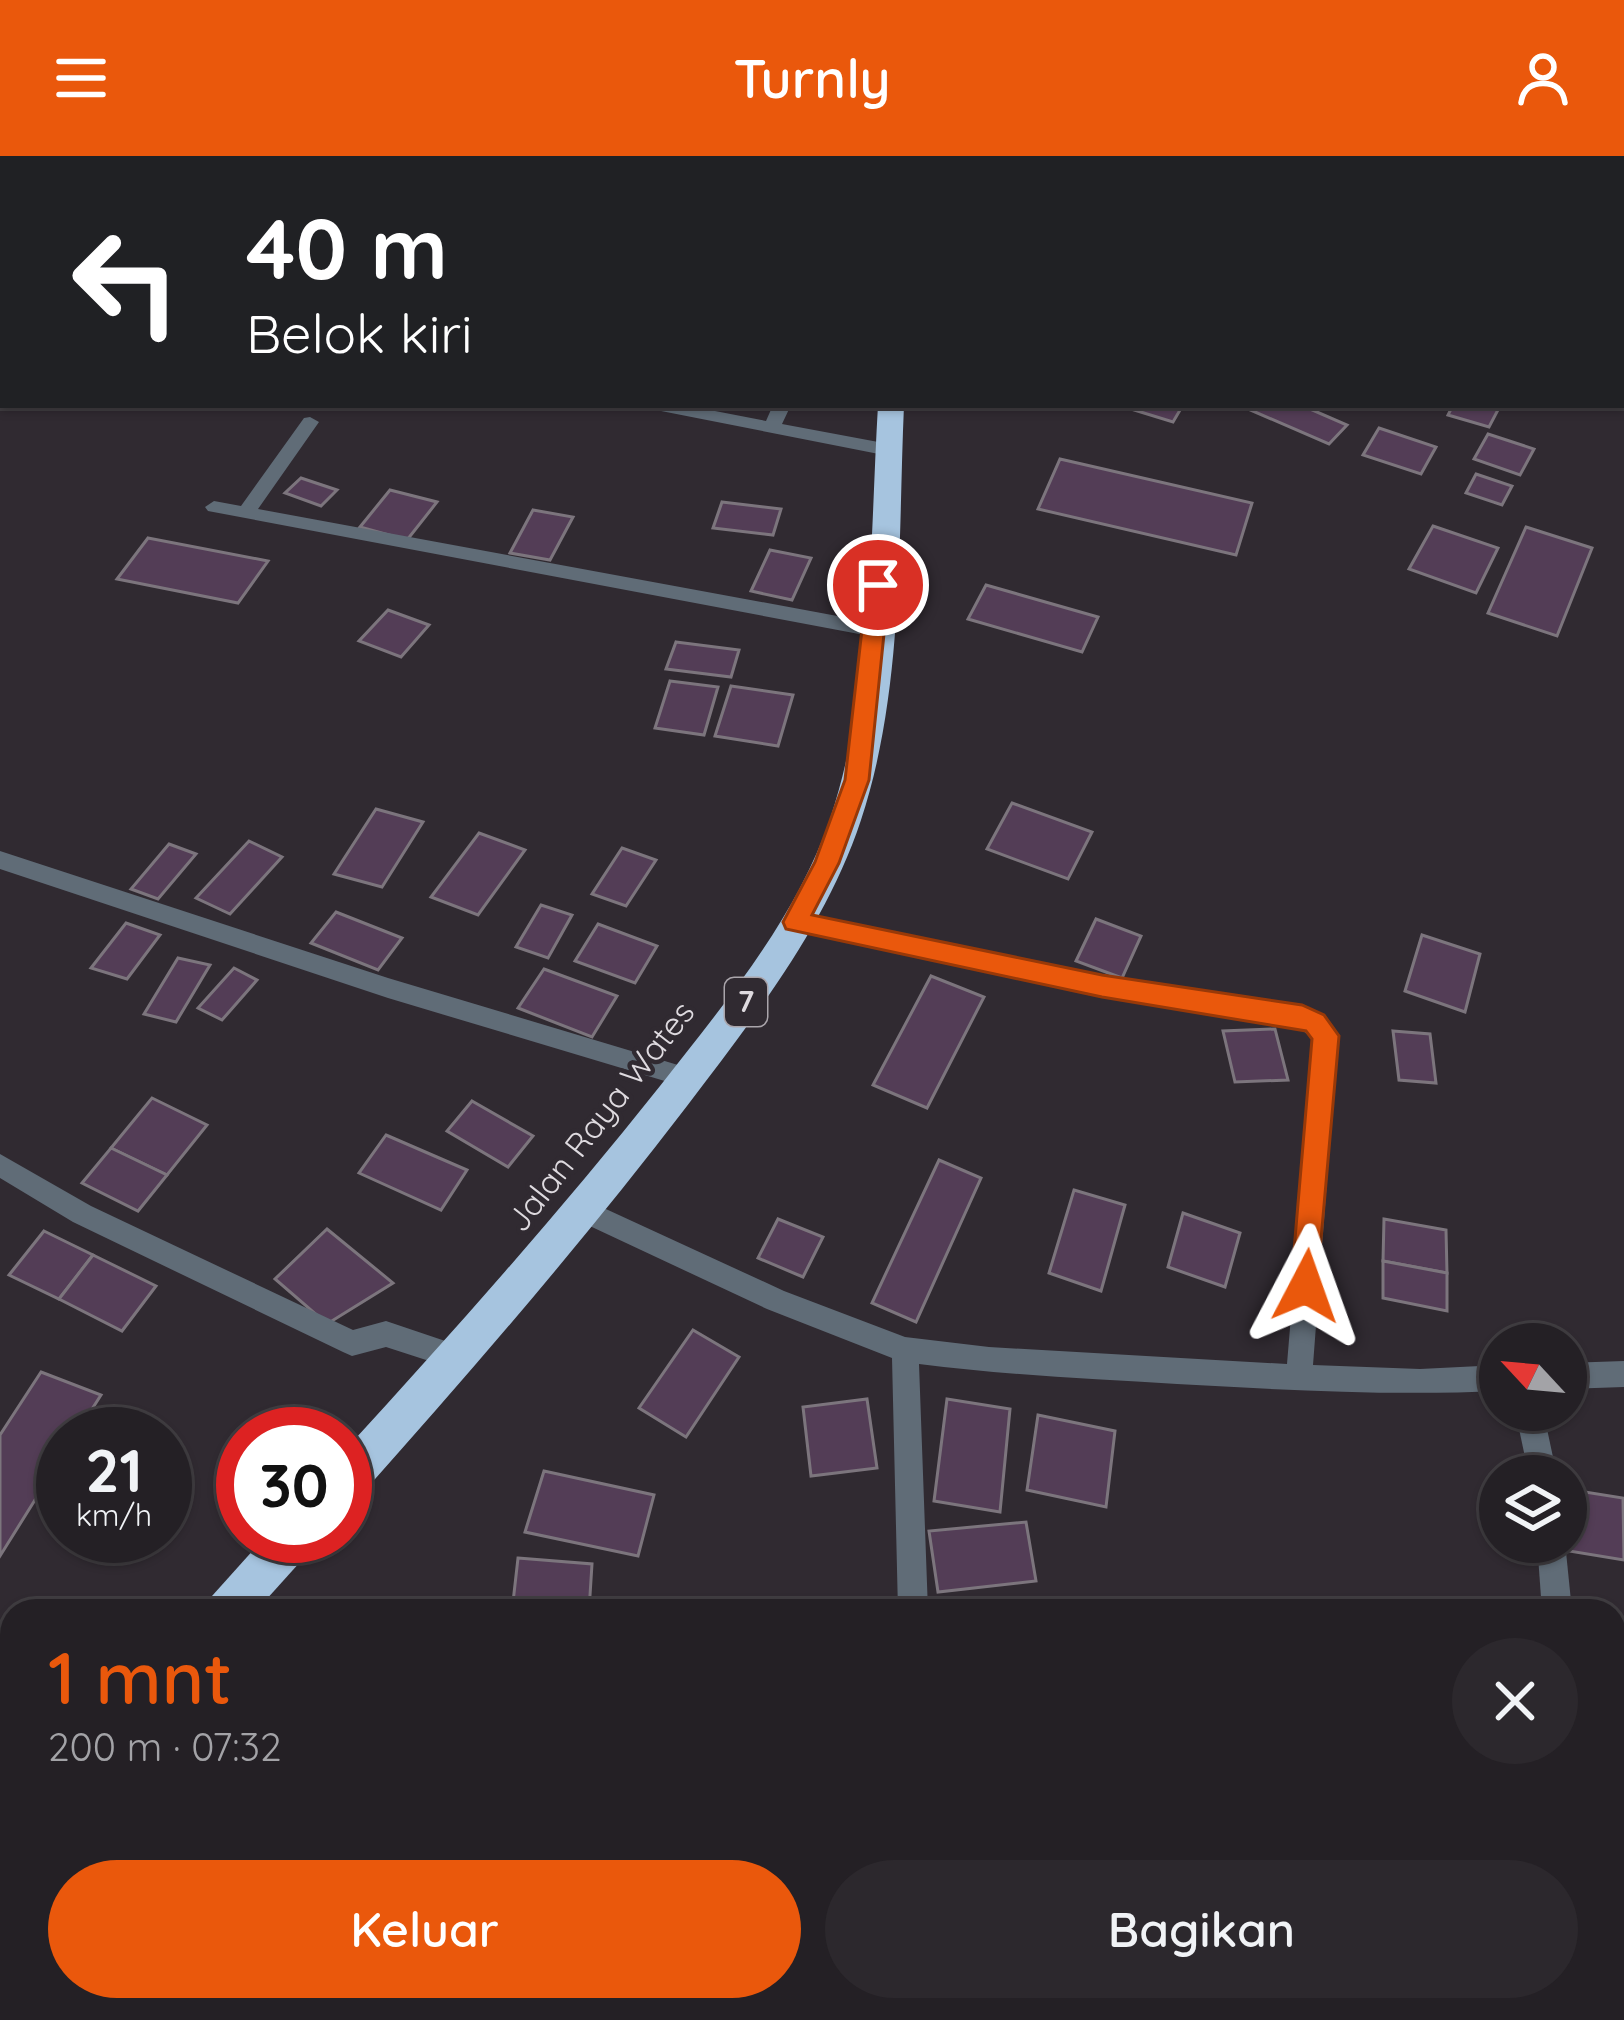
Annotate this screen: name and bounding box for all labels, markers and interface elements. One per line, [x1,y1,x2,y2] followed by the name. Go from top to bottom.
[733,44,891,112] text: Turnly
[48,45,114,111] icon: menu
[1510,45,1576,111] icon: person
[246,195,448,300] text: 40 m
[48,204,204,360] icon: left
[246,299,473,367] text: Belok kiri
[827,534,929,636] pin
[845,552,911,618] icon: arrive
[725,978,767,1026] road number: 7
[497,992,702,1239] street label: Jalan Raya Wates
[1243,1223,1369,1349] position arrow
[1479,1323,1587,1431] north arrow
[1479,1323,1587,1563] map controls
[216,1407,372,1563] speed limit sign: 30
[85,1432,143,1507] text: 21
[1479,1455,1587,1563] button: layers
[76,1496,152,1534] text: km/h
[48,1632,232,1722] text: 1 mnt
[1452,1638,1578,1764] button: close
[48,1722,282,1771] text: 200 m · 07:32
[48,1860,801,1998] button: Keluar
[825,1860,1578,1998] button: Bagikan

